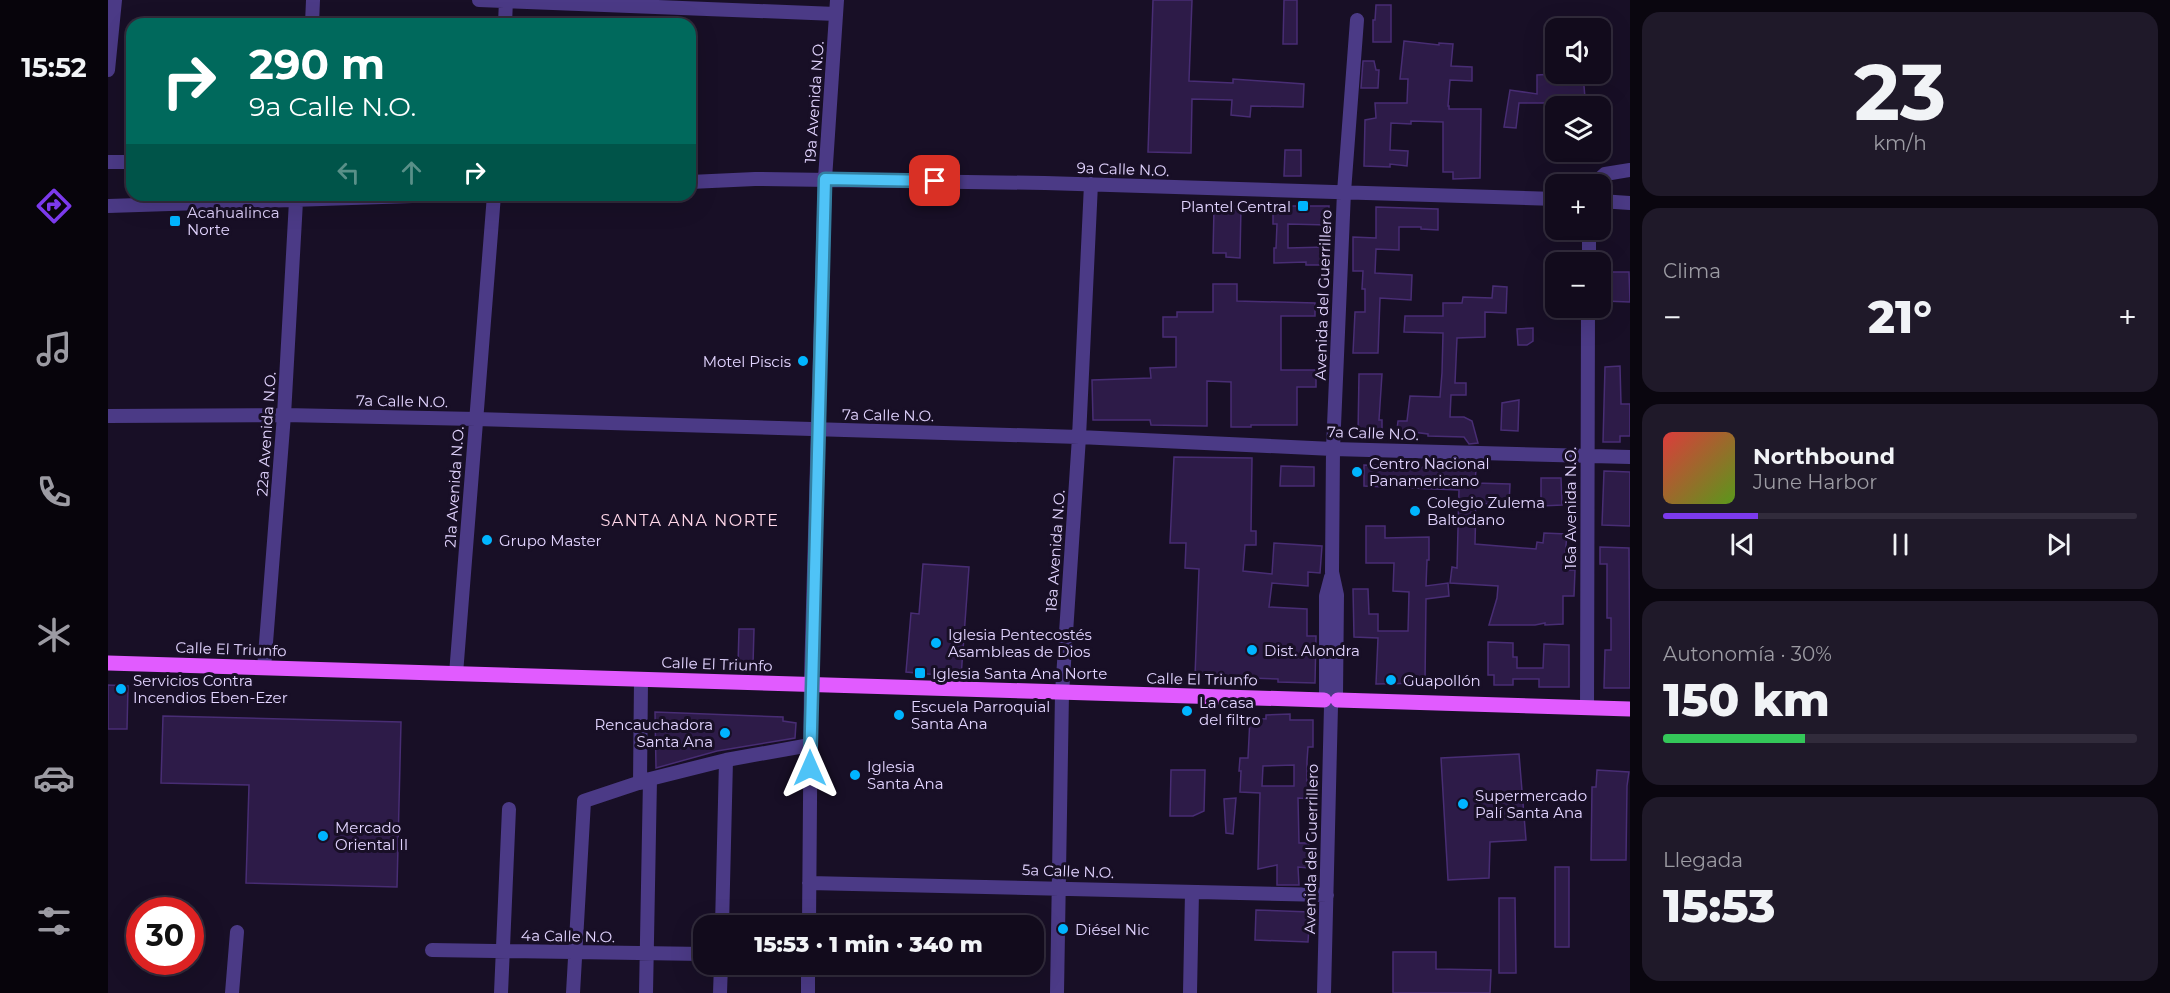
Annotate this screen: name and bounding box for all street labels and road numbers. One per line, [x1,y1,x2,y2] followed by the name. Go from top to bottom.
[800,40,828,164] street label: 19a Avenida N.O.
[1076,158,1170,180] street label: 9a Calle N.O.
[1311,209,1335,381] street label: Avenida del Guerrillero
[252,371,280,497] street label: 22a Avenida N.O.
[356,391,448,411] street label: 7a Calle N.O.
[842,405,934,425] street label: 7a Calle N.O.
[1327,422,1419,444] street label: 7a Calle N.O.
[440,426,468,548] street label: 21a Avenida N.O.
[1561,447,1580,569] street label: 16a Avenida N.O.
[1041,489,1069,613] street label: 18a Avenida N.O.
[175,638,287,660] street label: Calle El Triunfo
[661,653,773,675] street label: Calle El Triunfo
[1146,669,1258,689] street label: Calle El Triunfo
[1300,764,1322,934] street label: Avenida del Guerrillero
[1022,860,1114,882] street label: 5a Calle N.O.
[521,926,615,946] street label: 4a Calle N.O.

